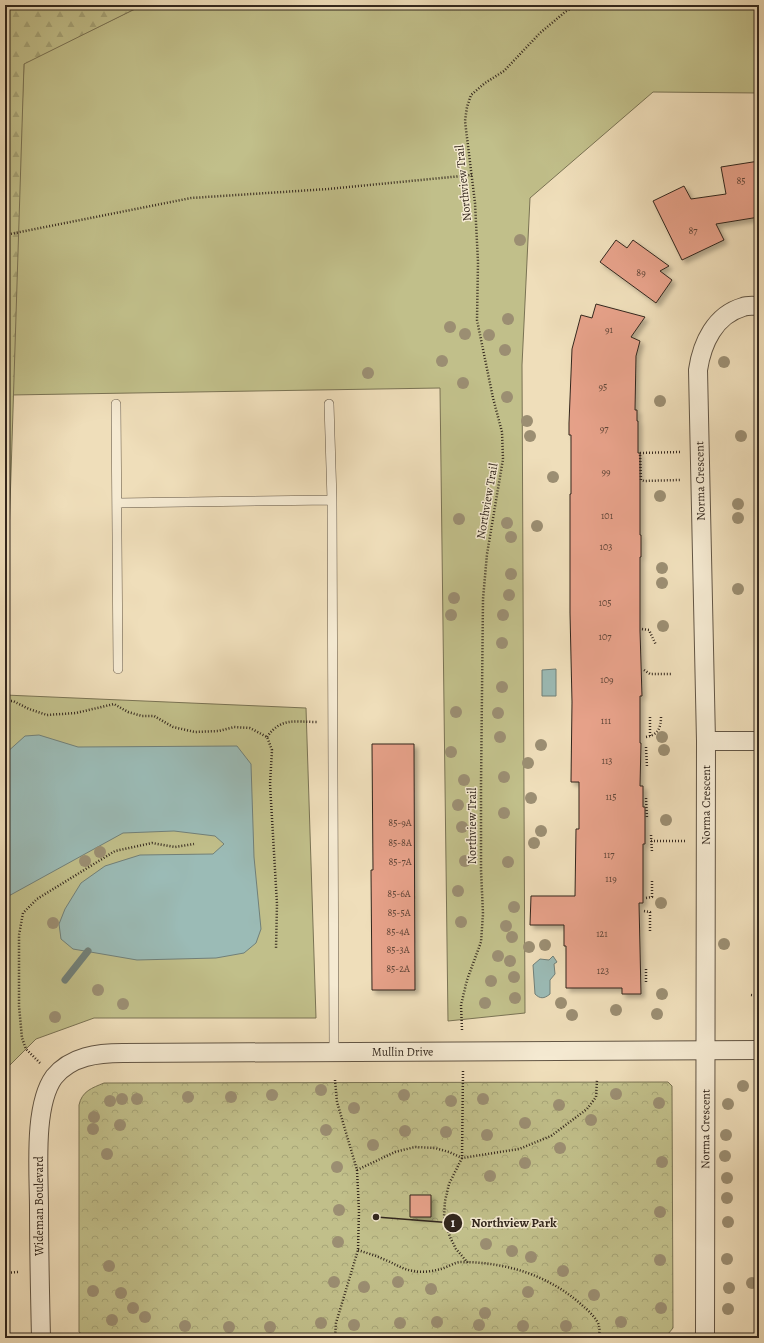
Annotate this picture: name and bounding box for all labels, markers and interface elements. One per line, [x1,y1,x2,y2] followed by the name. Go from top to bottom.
[451,144,475,222] street label: Northview Trail
[736,174,746,187] house number: 85
[688,224,698,237] house number: 87
[636,266,646,279] house number: 89
[605,323,614,336] house number: 91
[599,380,607,393] house number: 95
[600,422,609,435] house number: 97
[691,441,709,521] street label: Norma Crescent
[472,462,502,540] street label: Northview Trail
[601,465,611,478] house number: 99
[601,509,614,522] house number: 101
[600,540,612,553] house number: 103
[598,596,612,609] house number: 105
[599,630,612,643] house number: 107
[600,673,614,686] house number: 109
[601,714,612,727] house number: 111
[602,754,613,767] house number: 113
[698,765,714,845] street label: Norma Crescent
[464,788,480,864] street label: Northview Trail
[605,790,617,803] house number: 115
[388,816,412,829] house number: 85-9A
[388,836,412,849] house number: 85-8A
[603,848,615,861] house number: 117
[389,855,412,868] house number: 85-7A
[605,872,617,885] house number: 119
[387,887,411,900] house number: 85-6A
[387,906,411,919] house number: 85-5A
[386,925,410,938] house number: 85-4A
[596,927,608,940] house number: 121
[387,943,410,956] house number: 85-3A
[386,962,410,975] house number: 85-2A
[597,964,609,977] house number: 123
[372,1044,434,1060] street label: Mullin Drive
[697,1089,713,1169] street label: Norma Crescent
[31,1155,47,1257] street label: Wideman Boulevard
[443,1210,565,1235] callout: Northview Park
[471,1214,557,1231] text: Northview Park
[451,1215,456,1231] text: 1

